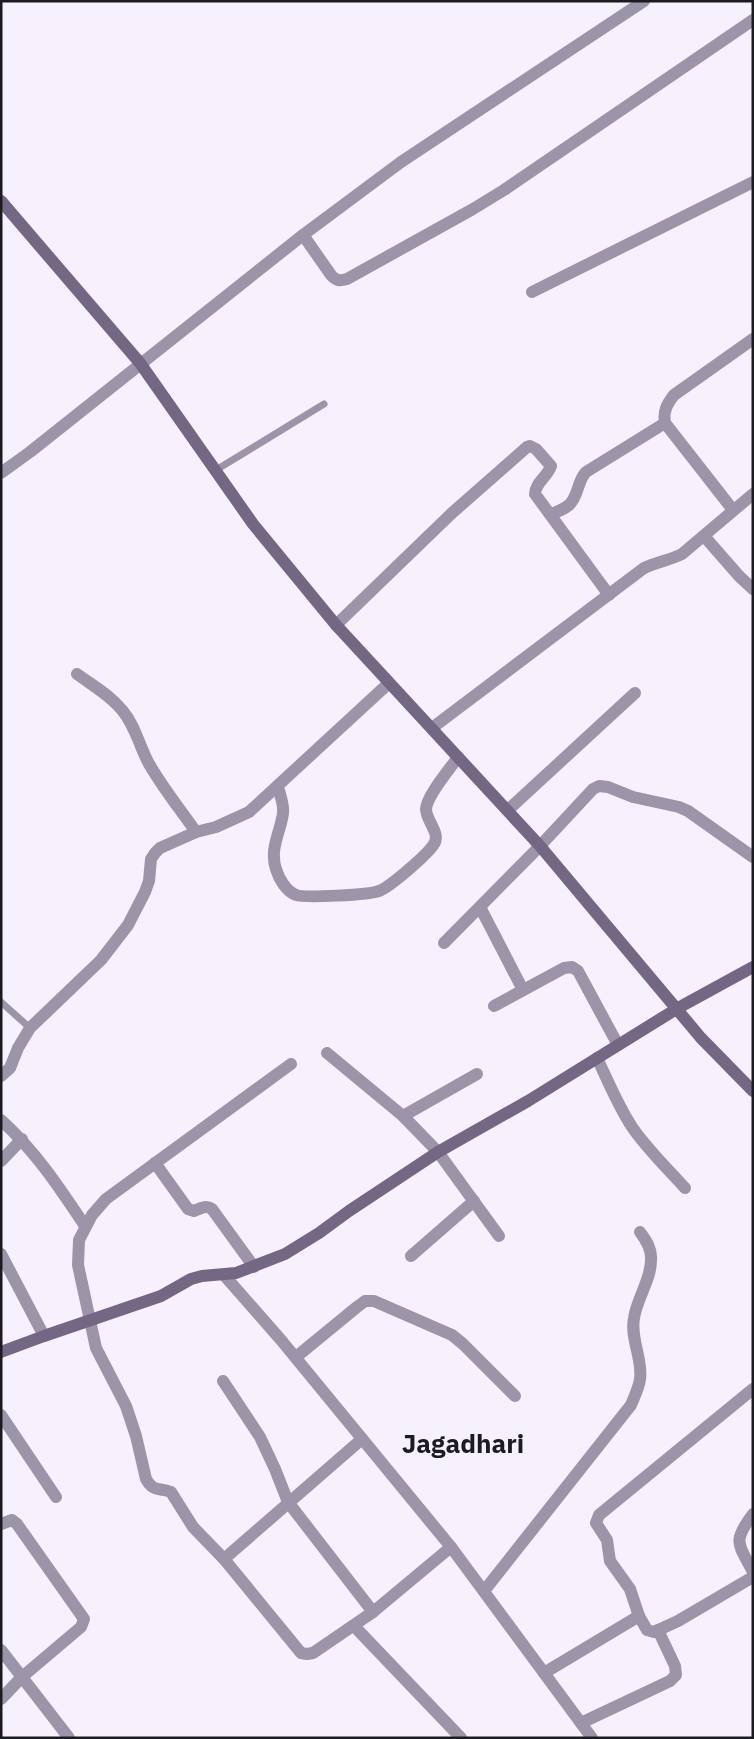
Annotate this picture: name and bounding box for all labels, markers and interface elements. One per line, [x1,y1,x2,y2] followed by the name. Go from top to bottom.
[402,1426,524,1460] district label: Jagadhari

